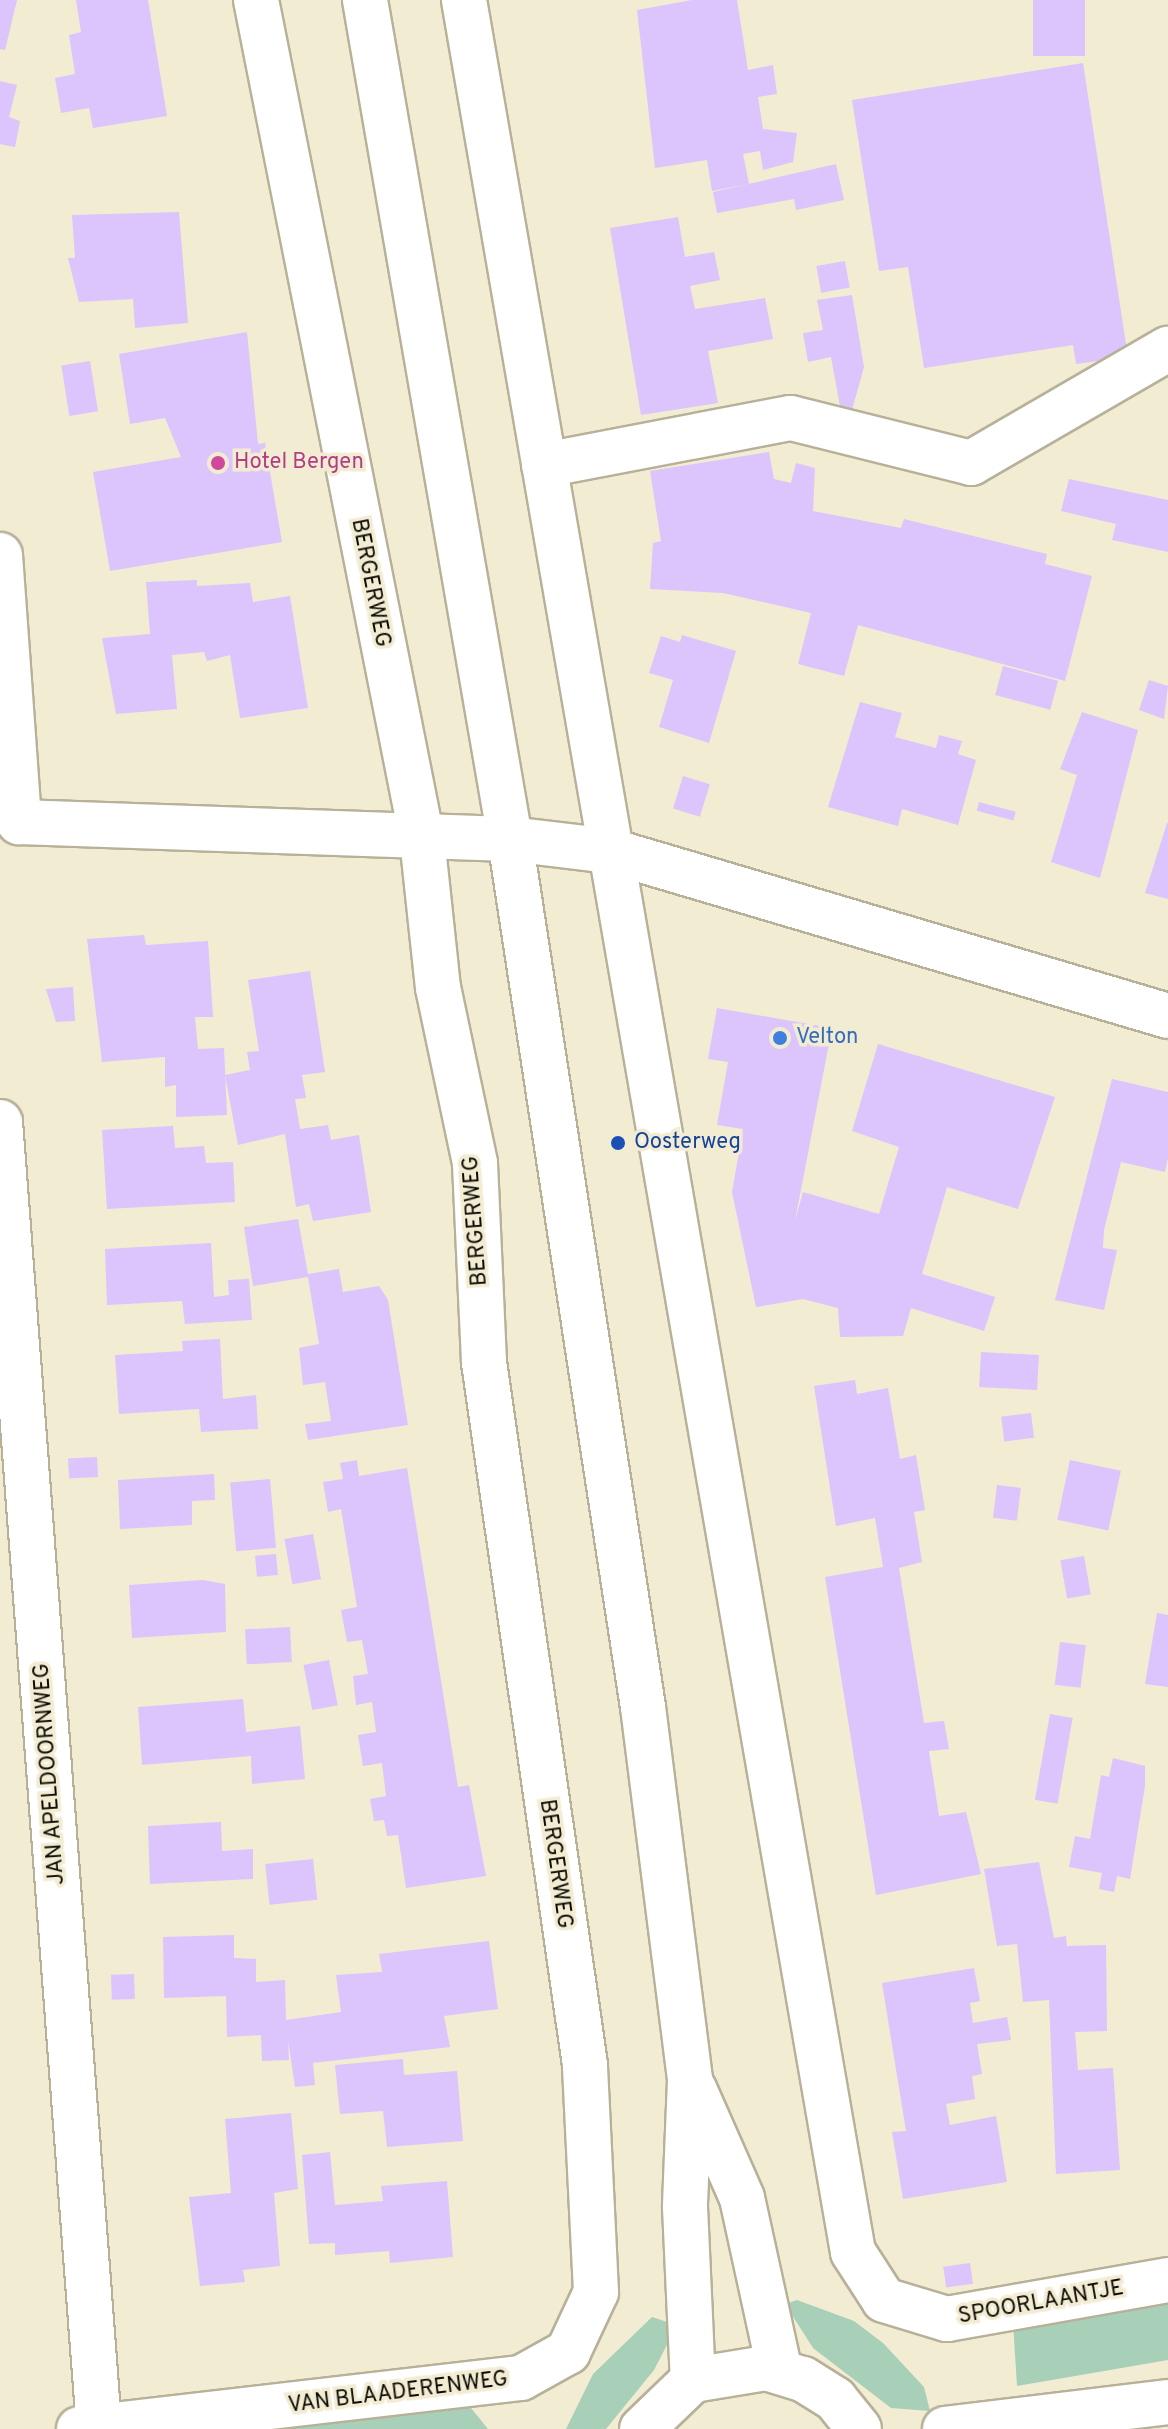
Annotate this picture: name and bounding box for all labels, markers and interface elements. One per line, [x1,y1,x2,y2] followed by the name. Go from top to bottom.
[234,450,364,476] place label: Hotel Bergen
[209,454,227,472] marker: Hotel Bergen
[345,517,395,649] street label: BERGERWEG
[796,1025,859,1051] place label: Velton
[771,1029,789,1047] marker: Velton
[634,1130,741,1156] place label: Oosterweg
[609,1134,627,1152] marker: Oosterweg
[458,1155,494,1287] street label: BERGERWEG
[29,1662,71,1886] street label: JAN APELDOORNWEG
[533,1798,577,1930] street label: BERGERWEG
[956,2275,1126,2331] street label: SPOORLAANTJE
[287,2366,509,2420] street label: VAN BLAADERENWEG

